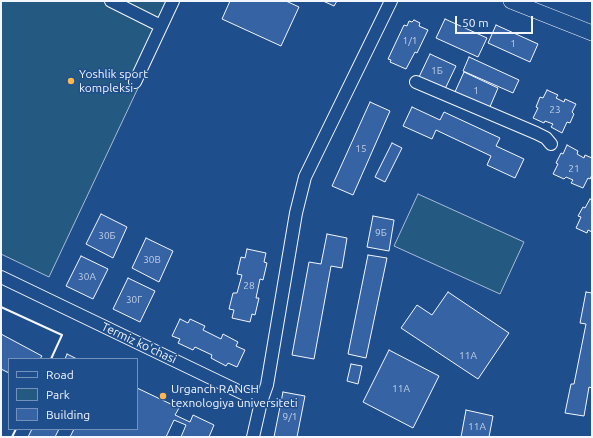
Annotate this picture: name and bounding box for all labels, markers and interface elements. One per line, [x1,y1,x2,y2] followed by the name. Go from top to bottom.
[457,8,535,34] scale bar
[462,16,489,29] text: 50 m
[403,35,417,47] house number: 1/1
[510,38,516,50] house number: 1
[431,65,443,77] house number: 1Б
[79,67,148,95] place label: Yoshlik sport kompleksi
[66,76,76,86] marker: Yoshlik sport kompleksi
[473,85,479,97] house number: 1
[549,104,561,116] house number: 23
[355,143,367,155] house number: 15
[568,163,580,175] house number: 21
[375,227,387,239] house number: 9Б
[98,230,116,242] house number: 30Б
[143,254,161,266] house number: 30В
[78,271,96,283] house number: 30А
[243,280,255,292] house number: 28
[126,294,142,306] house number: 30Г
[99,319,179,367] street label: Termiz ko'chasi
[459,350,477,362] house number: 11А
[8,358,138,430] legend
[46,368,74,381] text: Road
[171,382,298,410] place label: Urganch RANCH texnologiya universiteti
[392,383,410,395] house number: 11А
[46,388,70,401] text: Park
[158,391,168,401] marker: Urganch RANCH texnologiya universiteti
[46,408,90,421] text: Building
[283,411,297,423] house number: 9/1
[468,421,486,433] house number: 11A

